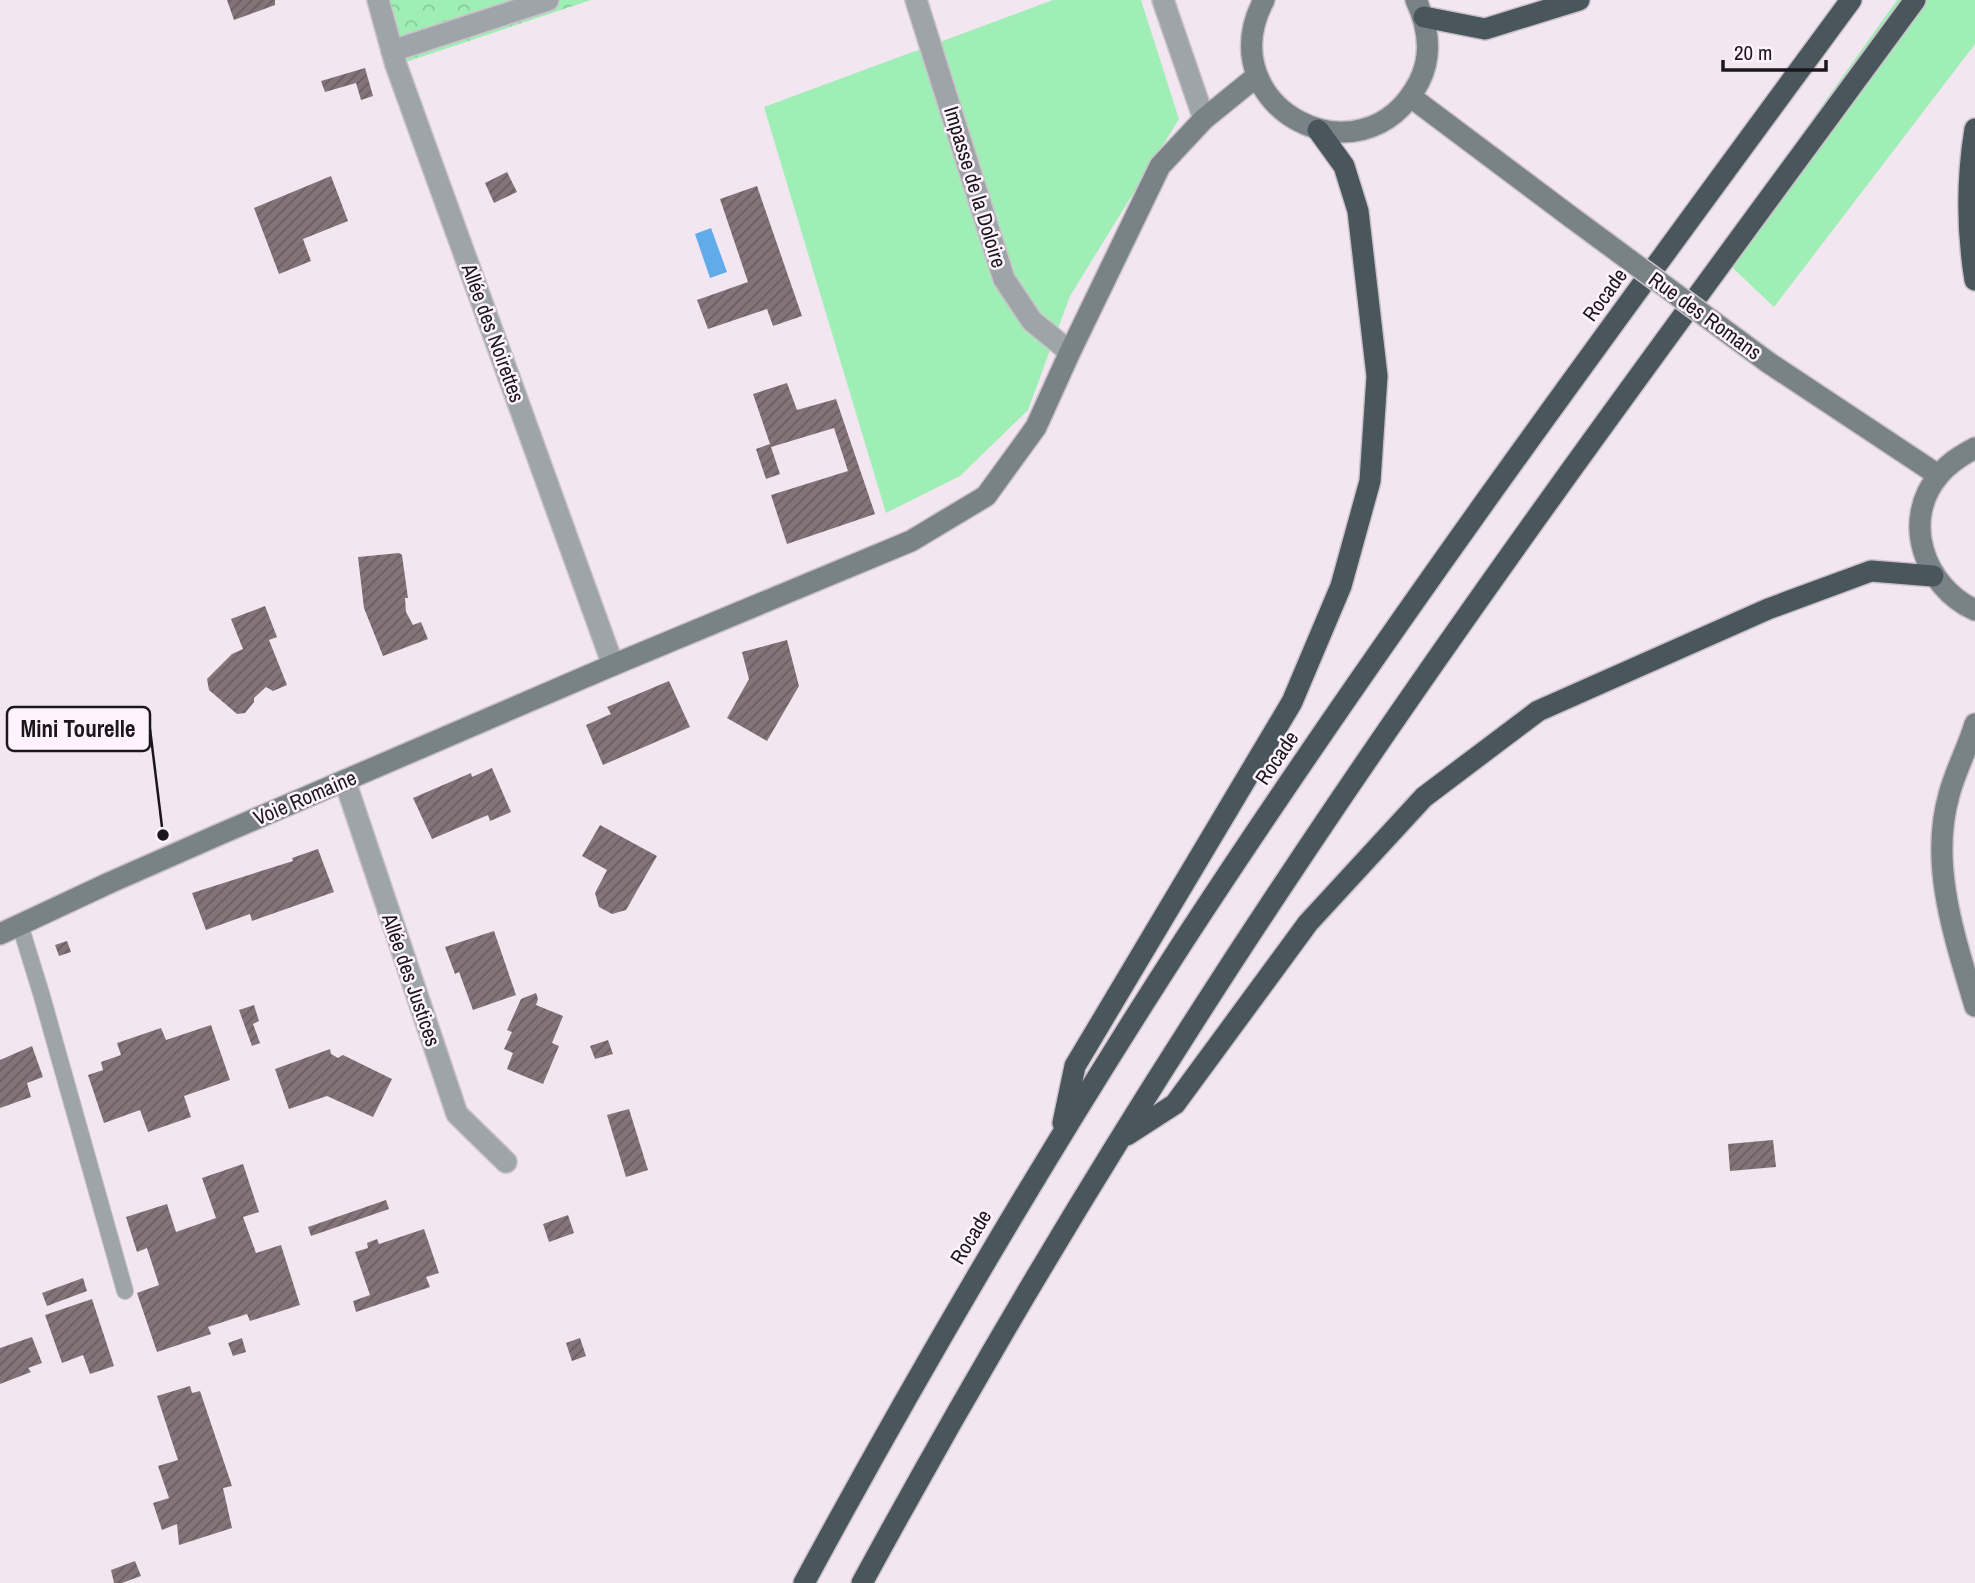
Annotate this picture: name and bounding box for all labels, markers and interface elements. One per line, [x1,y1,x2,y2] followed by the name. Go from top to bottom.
[1723,28,1826,72] scale bar
[1734,38,1772,67] text: 20 m
[937,103,1014,271] street label: Impasse de la Doloire
[455,259,532,406] street label: Allée des Noirettes
[1575,262,1634,327] street label: Rocade
[1643,265,1768,366] street label: Rue des Romans
[7,707,150,751] callout: Mini Tourelle
[21,713,135,744] text: Mini Tourelle
[1248,725,1305,790] street label: Rocade
[249,763,361,832] street label: Voie Romaine
[375,909,448,1050] street label: Allée des Justices
[943,1204,998,1270] street label: Rocade

